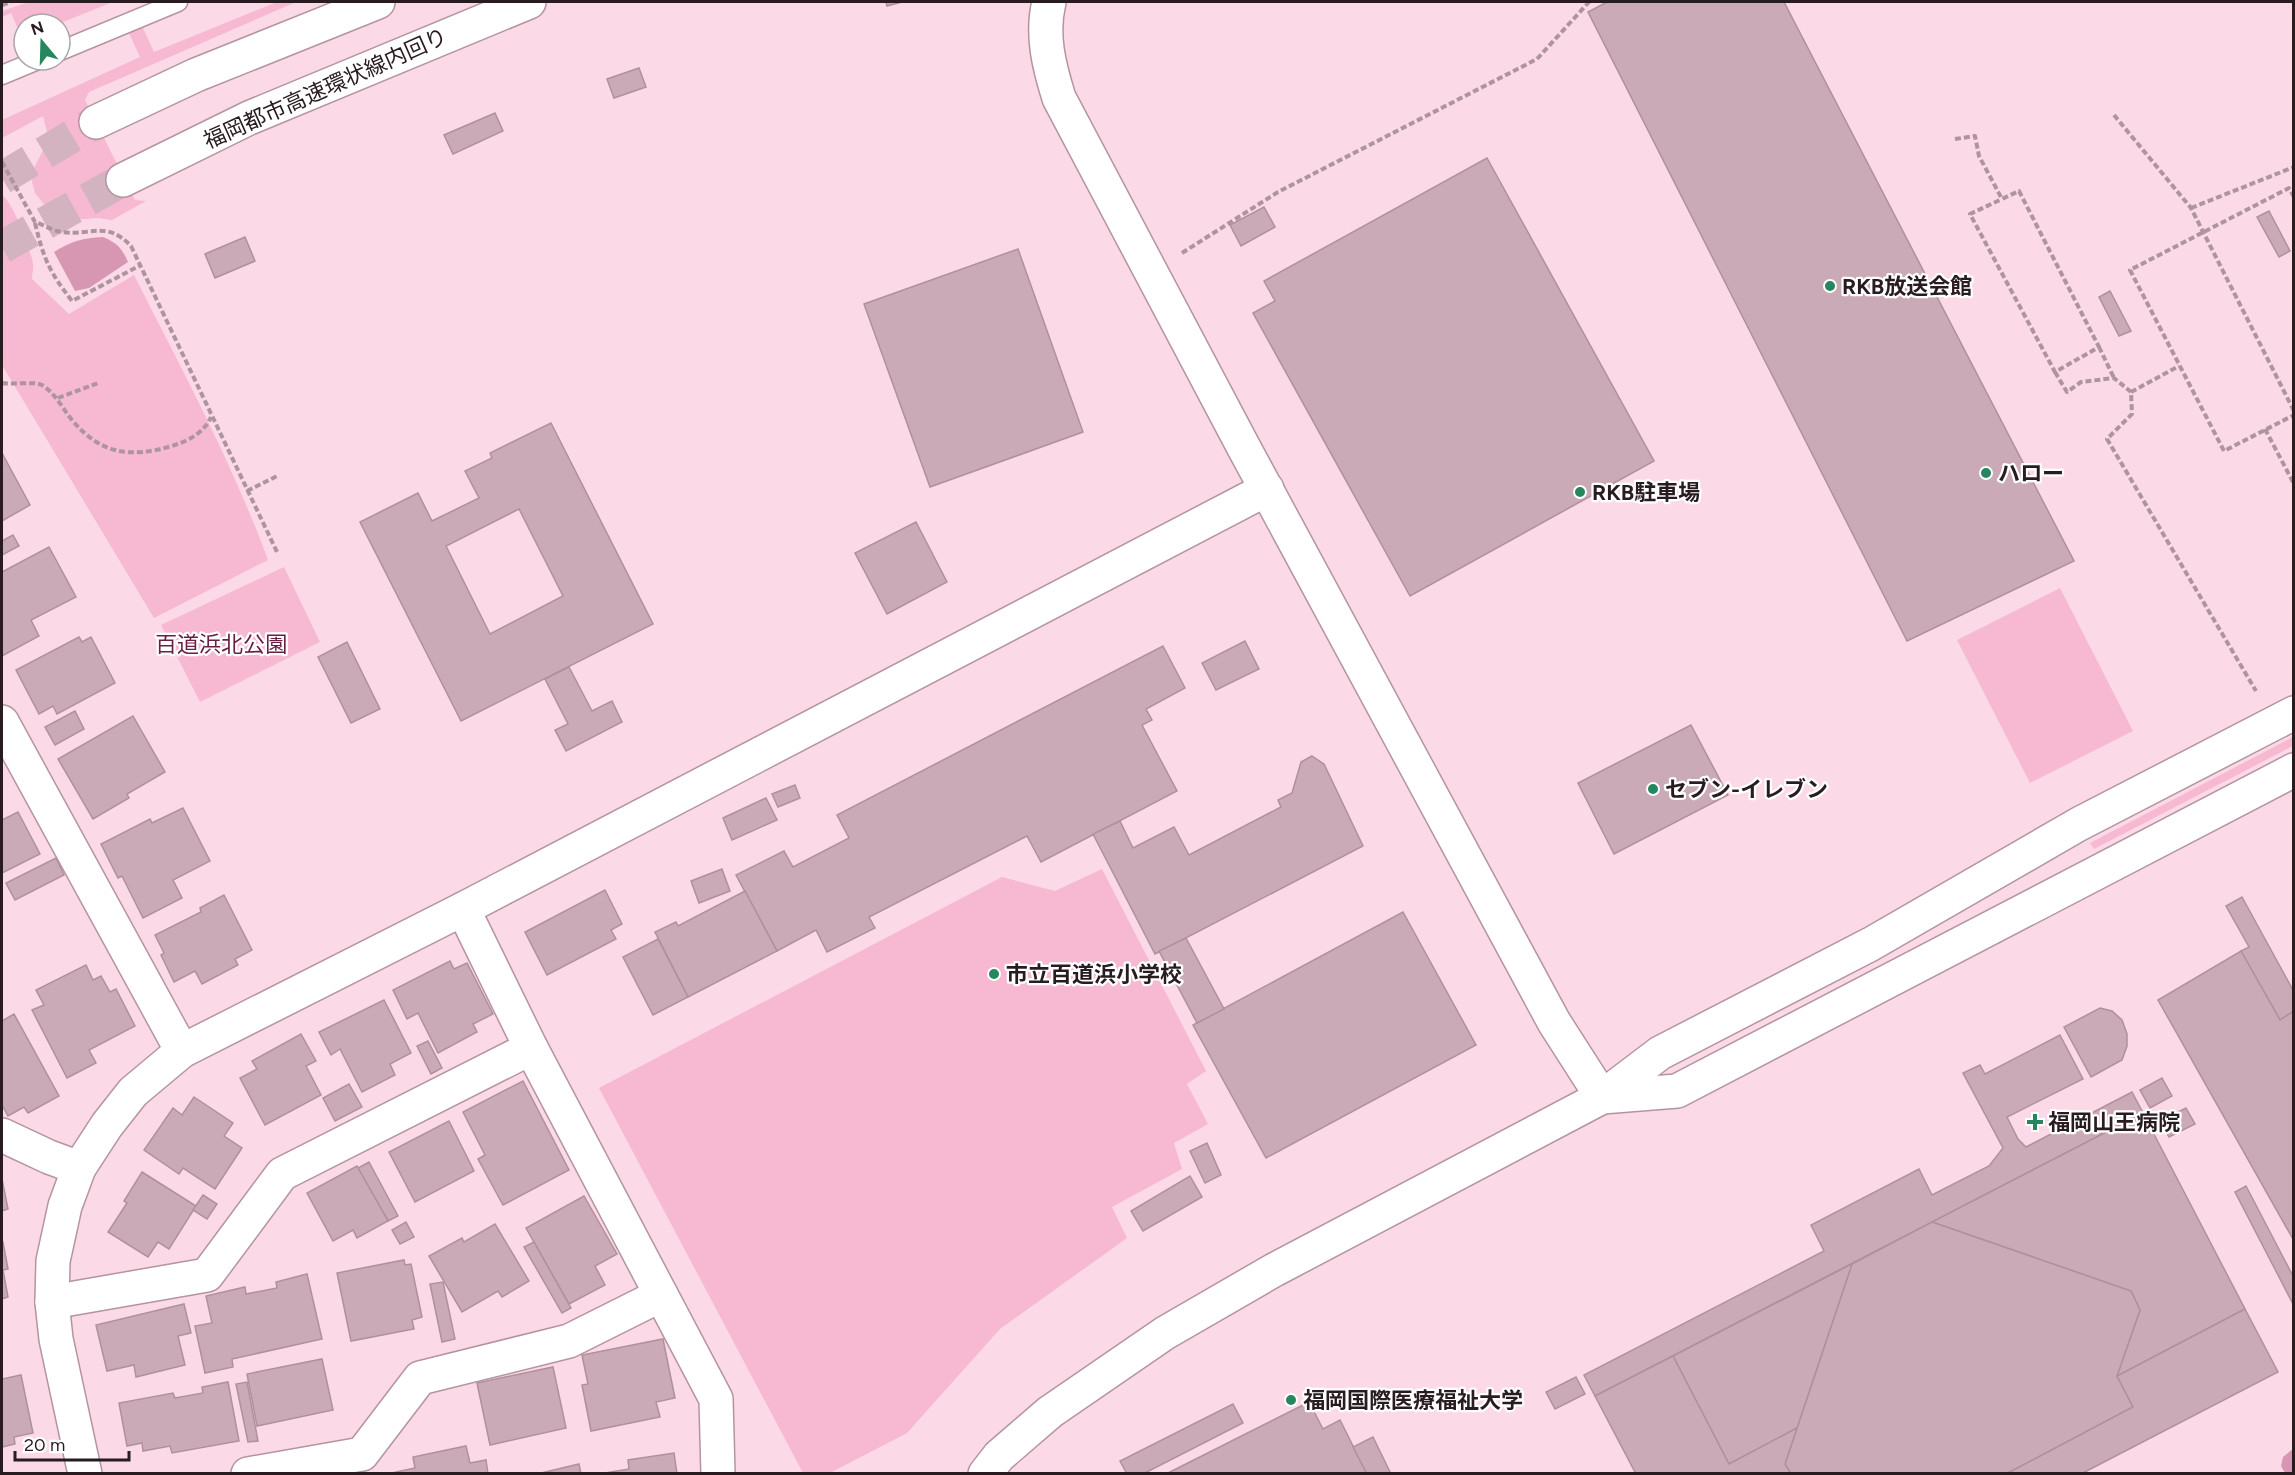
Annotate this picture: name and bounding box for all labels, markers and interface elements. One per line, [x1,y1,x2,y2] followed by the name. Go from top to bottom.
[12,12,72,72] north arrow
[28,17,46,39] text: N
[199,22,451,154] street label: 福岡都市高速環状線内回り
[1842,273,1972,300] place label: RKB放送会館
[1823,279,1837,293] marker: RKB放送会館
[1998,460,2064,487] place label: ハロー
[1979,466,1993,480] marker: ハロー
[1592,479,1700,506] place label: RKB駐車場
[1573,485,1587,499] marker: RKB駐車場
[155,631,287,658] park label: 百道浜北公園
[1665,776,1828,803] place label: セブン-イレブン
[1646,782,1660,796] marker: セブン-イレブン
[1006,961,1182,988] place label: 市立百道浜小学校
[987,967,1001,981] marker: 市立百道浜小学校
[2048,1109,2180,1136] place label: 福岡山王病院
[2026,1113,2044,1131] marker: 福岡山王病院
[1303,1387,1523,1414] place label: 福岡国際医療福祉大学
[1284,1393,1298,1407] marker: 福岡国際医療福祉大学
[15,1424,129,1462] scale bar
[24,1434,65,1456] text: 20 m

